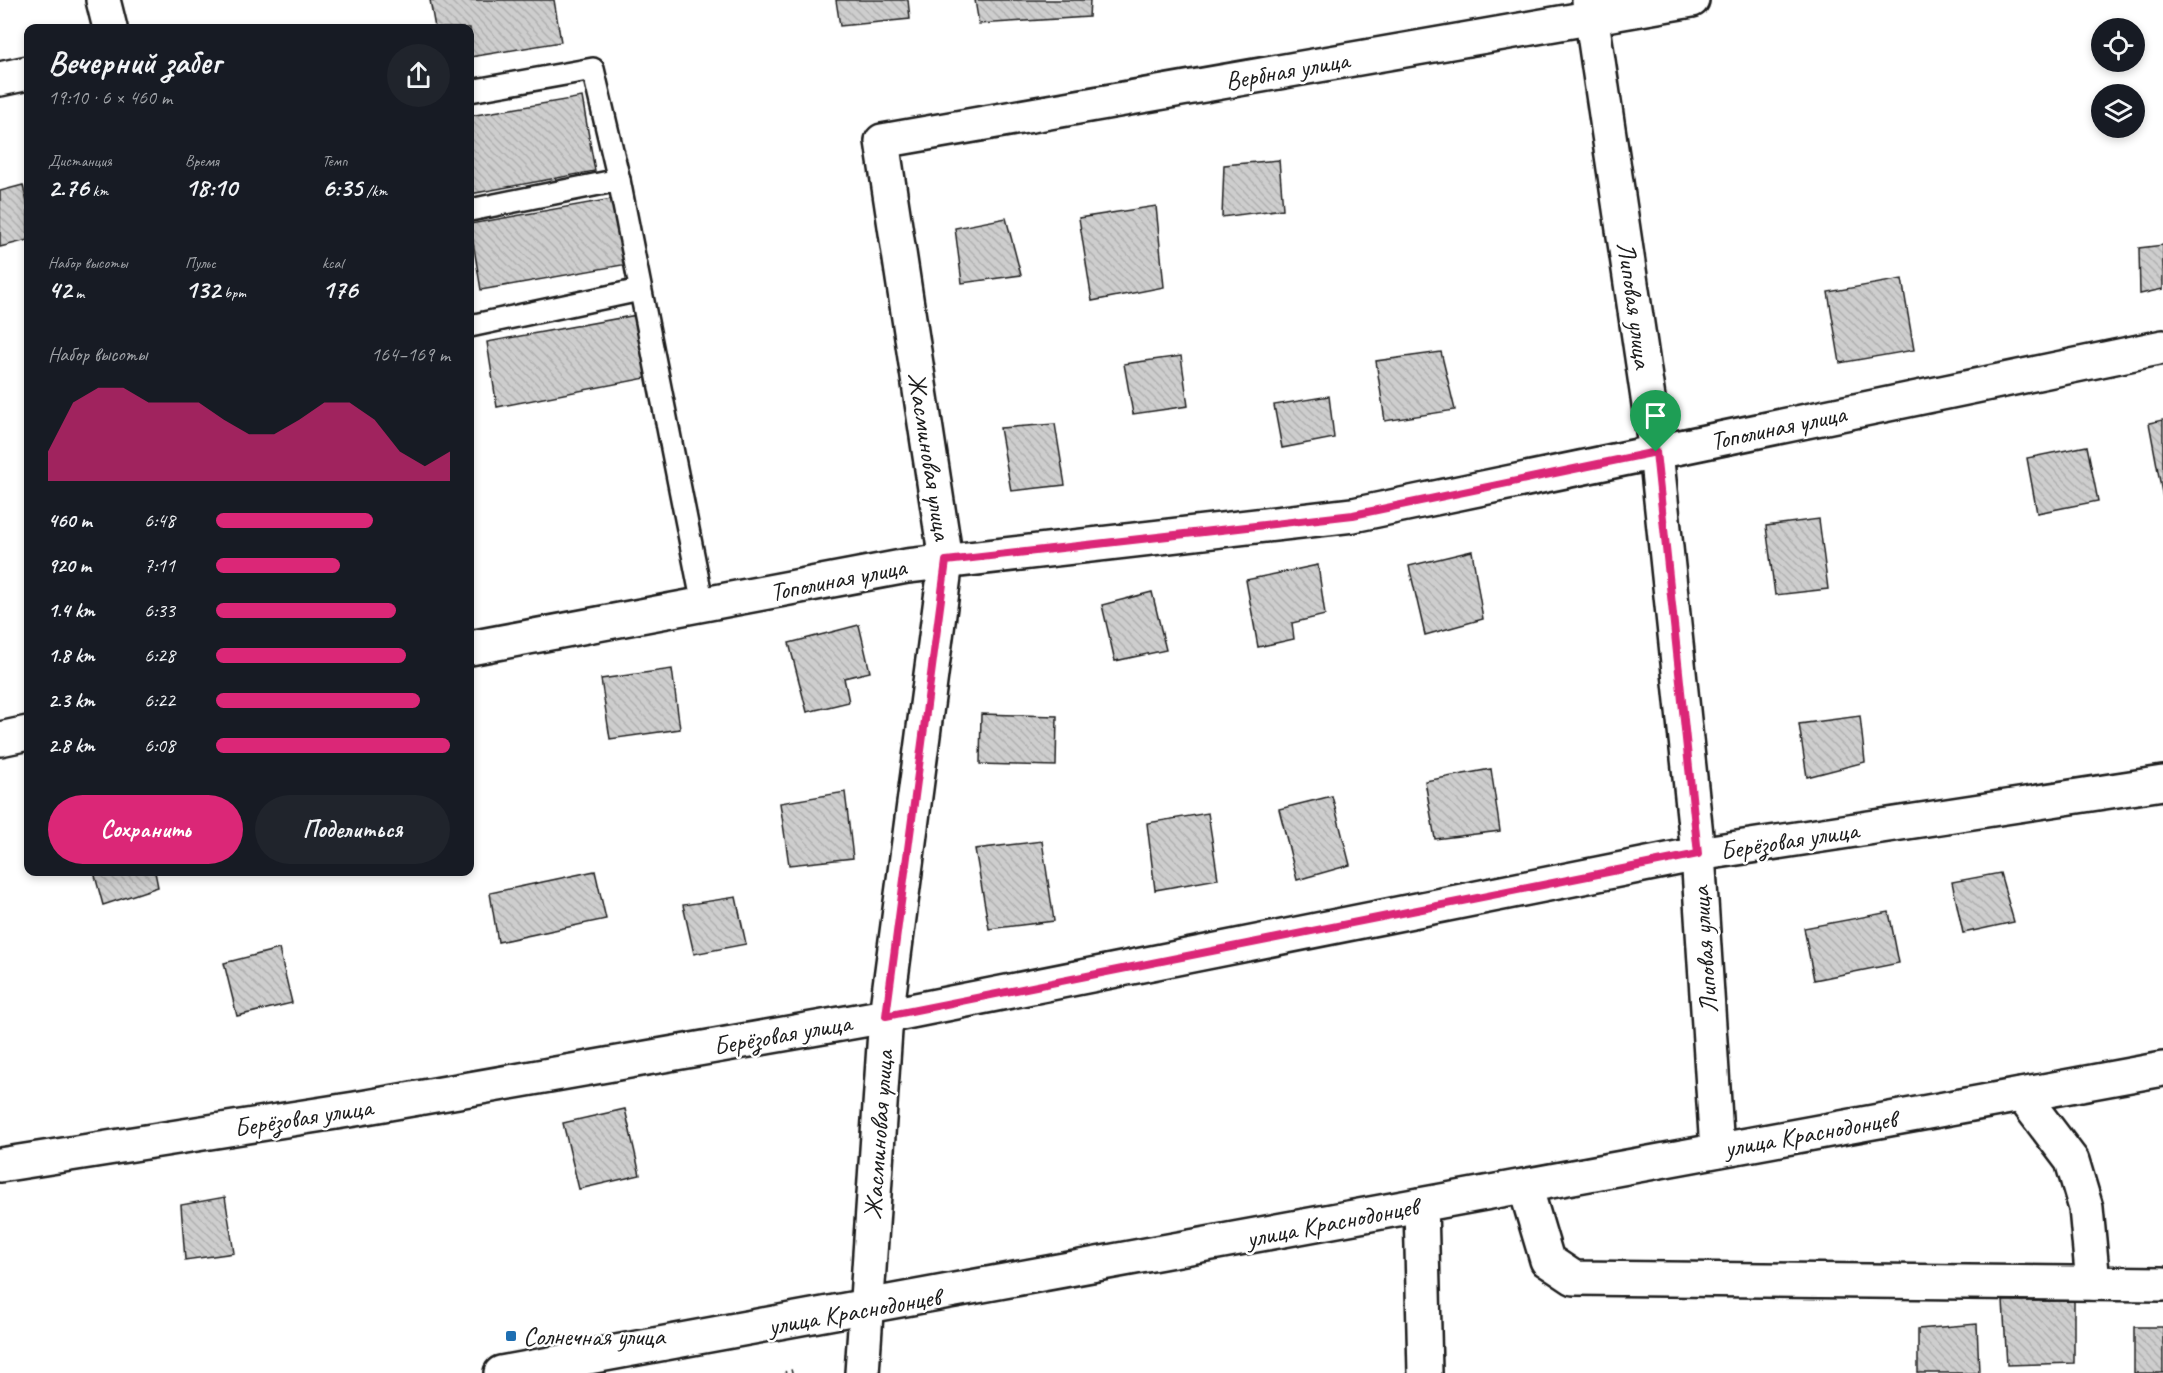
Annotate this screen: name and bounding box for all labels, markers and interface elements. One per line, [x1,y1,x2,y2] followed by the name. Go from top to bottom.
[2091,18,2145,138] map controls
[2091,18,2145,72] button: locate
[48,41,221,83] text: Вечерний забег
[1223,43,1354,98] street label: Вербная улица
[387,44,450,107] button: share
[2091,84,2145,138] button: layers
[48,85,172,110] text: 19:10 · 6 × 460 m
[48,151,112,171] text: Дистанция
[185,151,219,171] text: Время
[322,151,348,171] text: Темп
[48,171,89,204] text: 2.76
[185,171,237,204] text: 18:10
[322,171,362,204] text: 6:35
[89,181,108,201] text: km
[362,181,387,201] text: /km
[1609,240,1660,372] street label: Липовая улица
[48,253,127,273] text: Набор высоты
[185,253,216,273] text: Пульс
[322,253,343,273] text: kcal
[48,273,71,306] text: 42
[185,273,220,306] text: 132
[322,273,358,306] text: 176
[71,283,84,303] text: m
[220,283,246,303] text: bpm
[48,342,147,367] text: Набор высоты
[371,342,450,367] text: 164–169 m
[900,370,959,544] street label: Жасминовая улица
[1630,390,1681,452] pin
[1707,397,1850,458] street label: Тополиная улица
[1639,399,1672,432] icon: arrive
[48,508,92,533] text: 460 m
[144,508,175,533] text: 6:48
[767,550,910,609] street label: Тополиная улица
[48,553,91,578] text: 920 m
[144,553,175,578] text: 7:11
[48,598,95,623] text: 1.4 km
[144,598,175,623] text: 6:33
[48,643,95,668] text: 1.8 km
[144,643,175,668] text: 6:28
[48,688,95,713] text: 2.3 km
[144,688,175,713] text: 6:22
[48,733,95,758] text: 2.8 km
[144,733,175,758] text: 6:08
[48,795,243,864] button: Сохранить
[255,795,450,864] button: Поделиться
[1718,813,1863,869] street label: Берёзовая улица
[1683,884,1725,1015] street label: Липовая улица
[711,1006,856,1064] street label: Берёзовая улица
[856,1048,901,1221] street label: Жасминовая улица
[232,1090,377,1146] street label: Берёзовая улица
[1720,1101,1904,1165] street label: улица Краснодонцев
[1242,1189,1426,1256] street label: улица Краснодонцев
[764,1279,948,1343] street label: улица Краснодонцев
[523,1320,666,1353] place label: Солнечная улица
[504,1329,518,1343] marker: Солнечная улица

